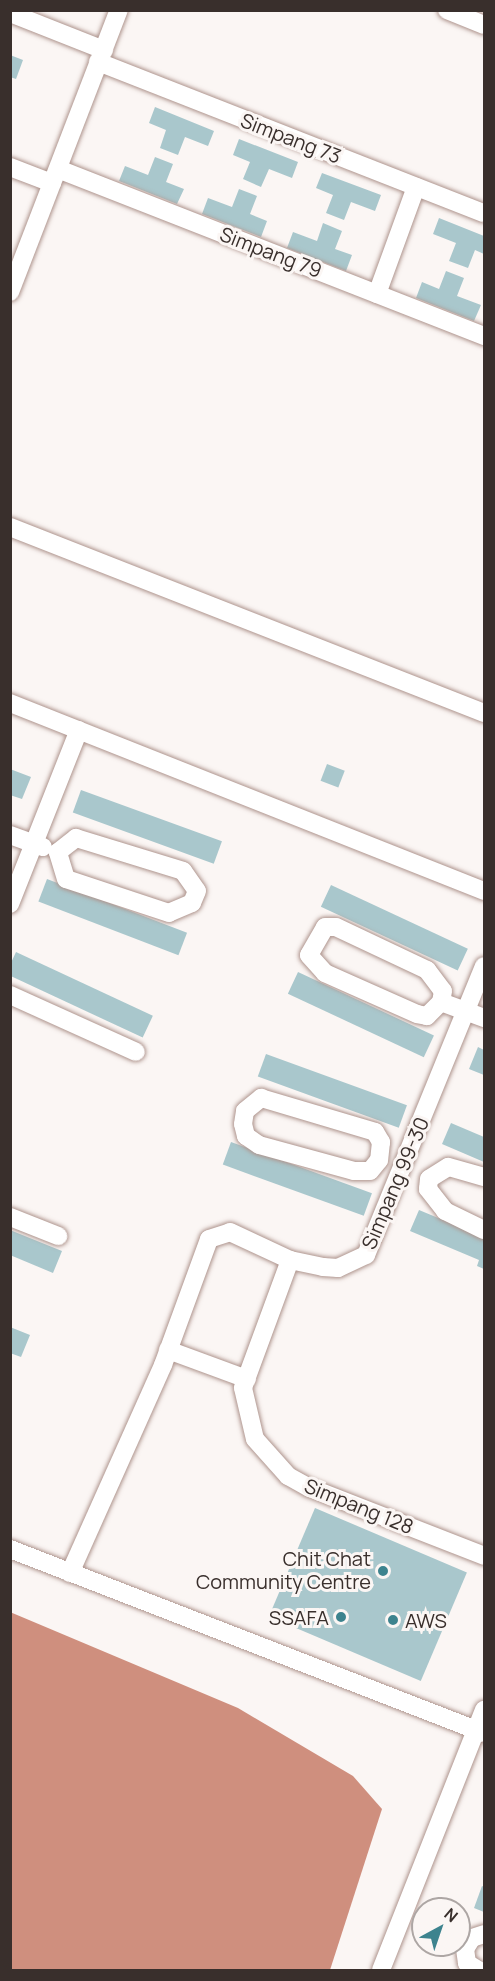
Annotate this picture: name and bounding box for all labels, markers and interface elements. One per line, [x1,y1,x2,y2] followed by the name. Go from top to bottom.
[237,108,345,168] street label: Simpang 73
[217,222,325,282] street label: Simpang 79
[356,1113,434,1253] street label: Simpang 99-30
[301,1473,417,1539] street label: Simpang 128
[196,1547,371,1594] place label: Chit Chat Community Centre
[376,1564,390,1578] marker: Chit Chat Community Centre
[269,1605,329,1629] place label: SSAFA
[405,1608,447,1632] place label: AWS
[334,1610,348,1624] marker: SSAFA
[386,1613,400,1627] marker: AWS
[411,1897,471,1957] north arrow
[440,1903,463,1927] text: N

